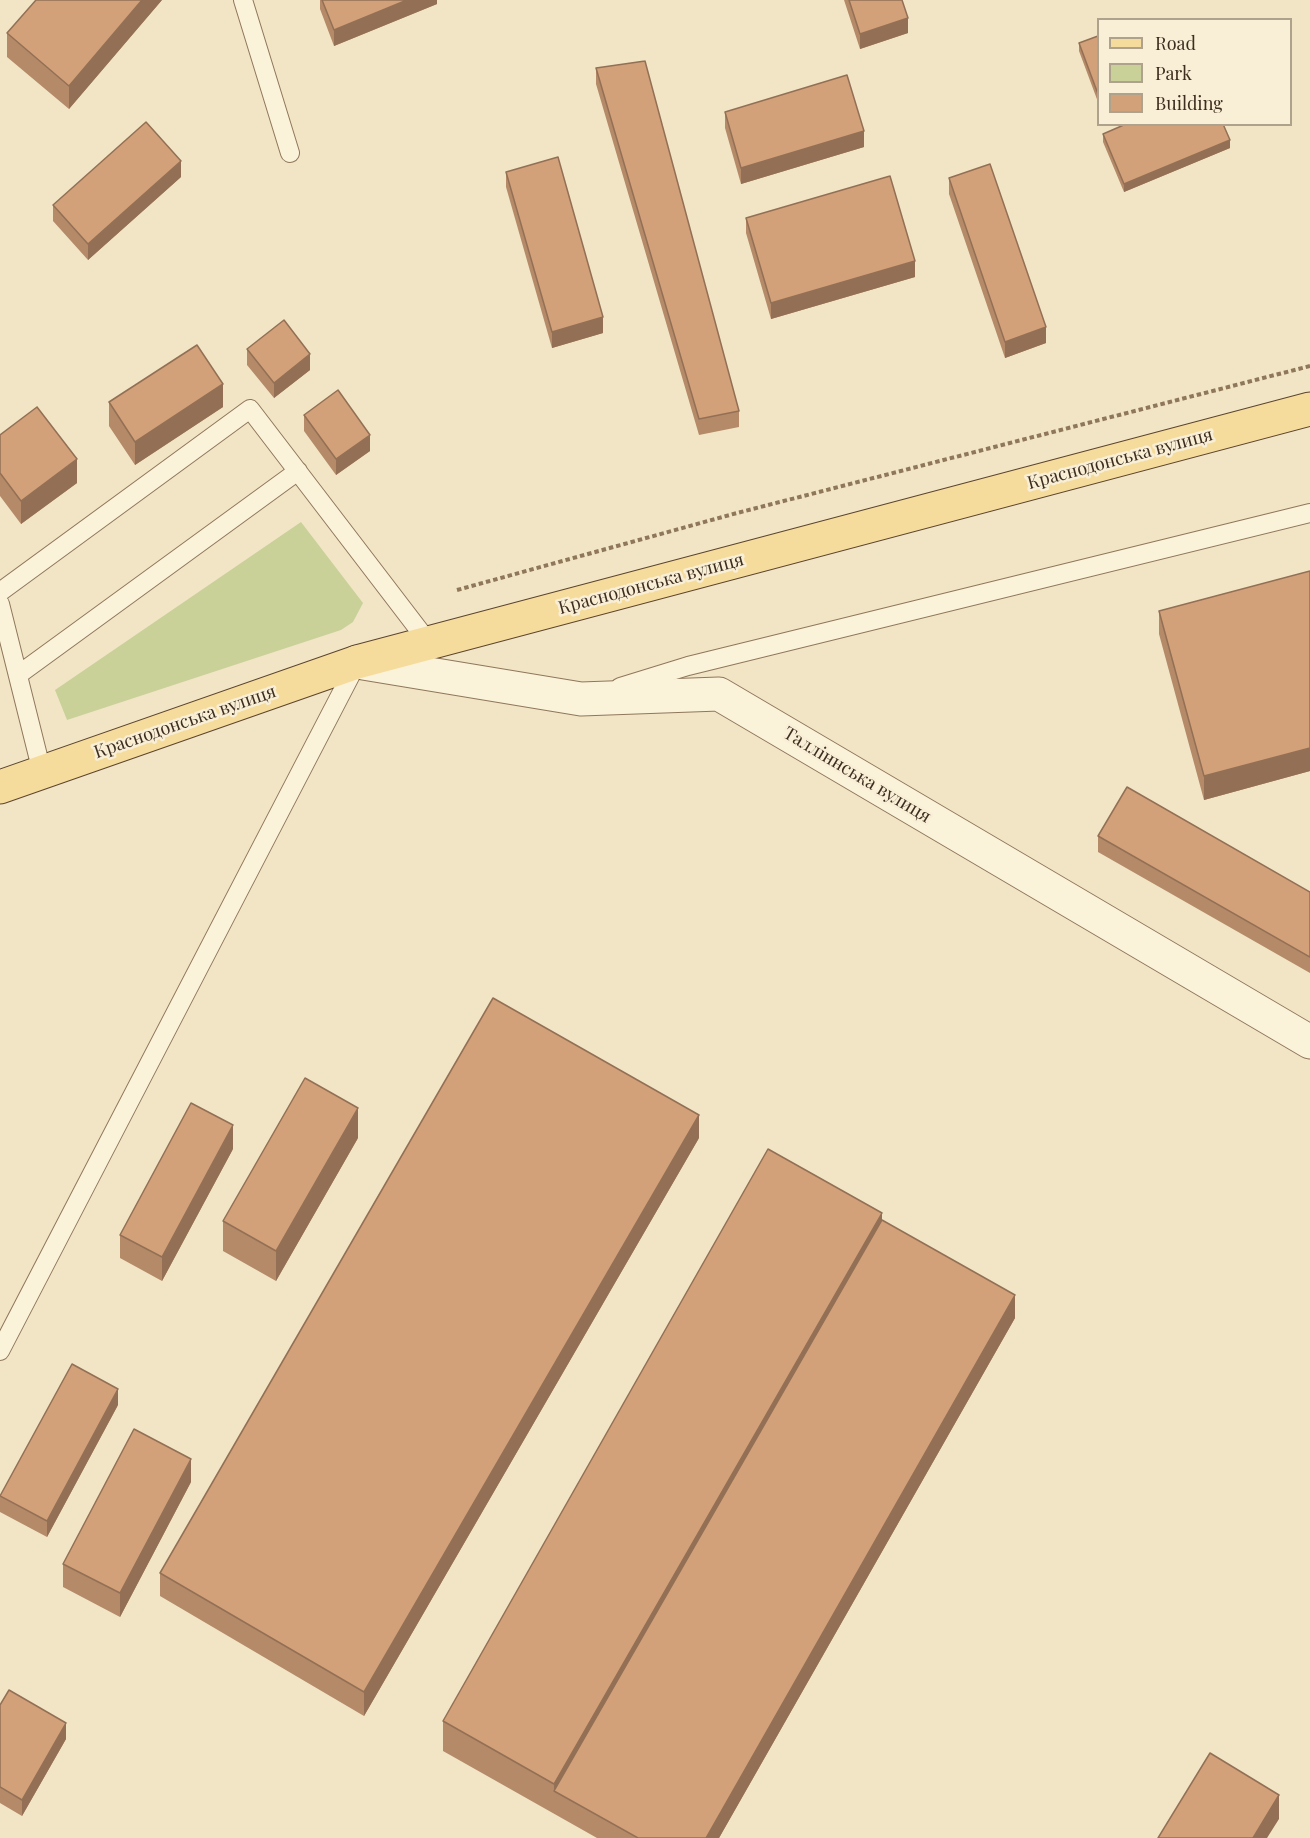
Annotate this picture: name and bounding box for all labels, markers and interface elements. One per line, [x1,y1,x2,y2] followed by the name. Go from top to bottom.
[1097,18,1292,126] legend
[1155,31,1196,55] text: Road
[1155,61,1192,85] text: Park
[1155,91,1223,115] text: Building
[1025,424,1215,494] street label: Краснодонська вулиця
[556,549,746,619] street label: Краснодонська вулиця
[91,681,279,763] street label: Краснодонська вулиця
[779,722,935,828] street label: Талліннська вулиця

